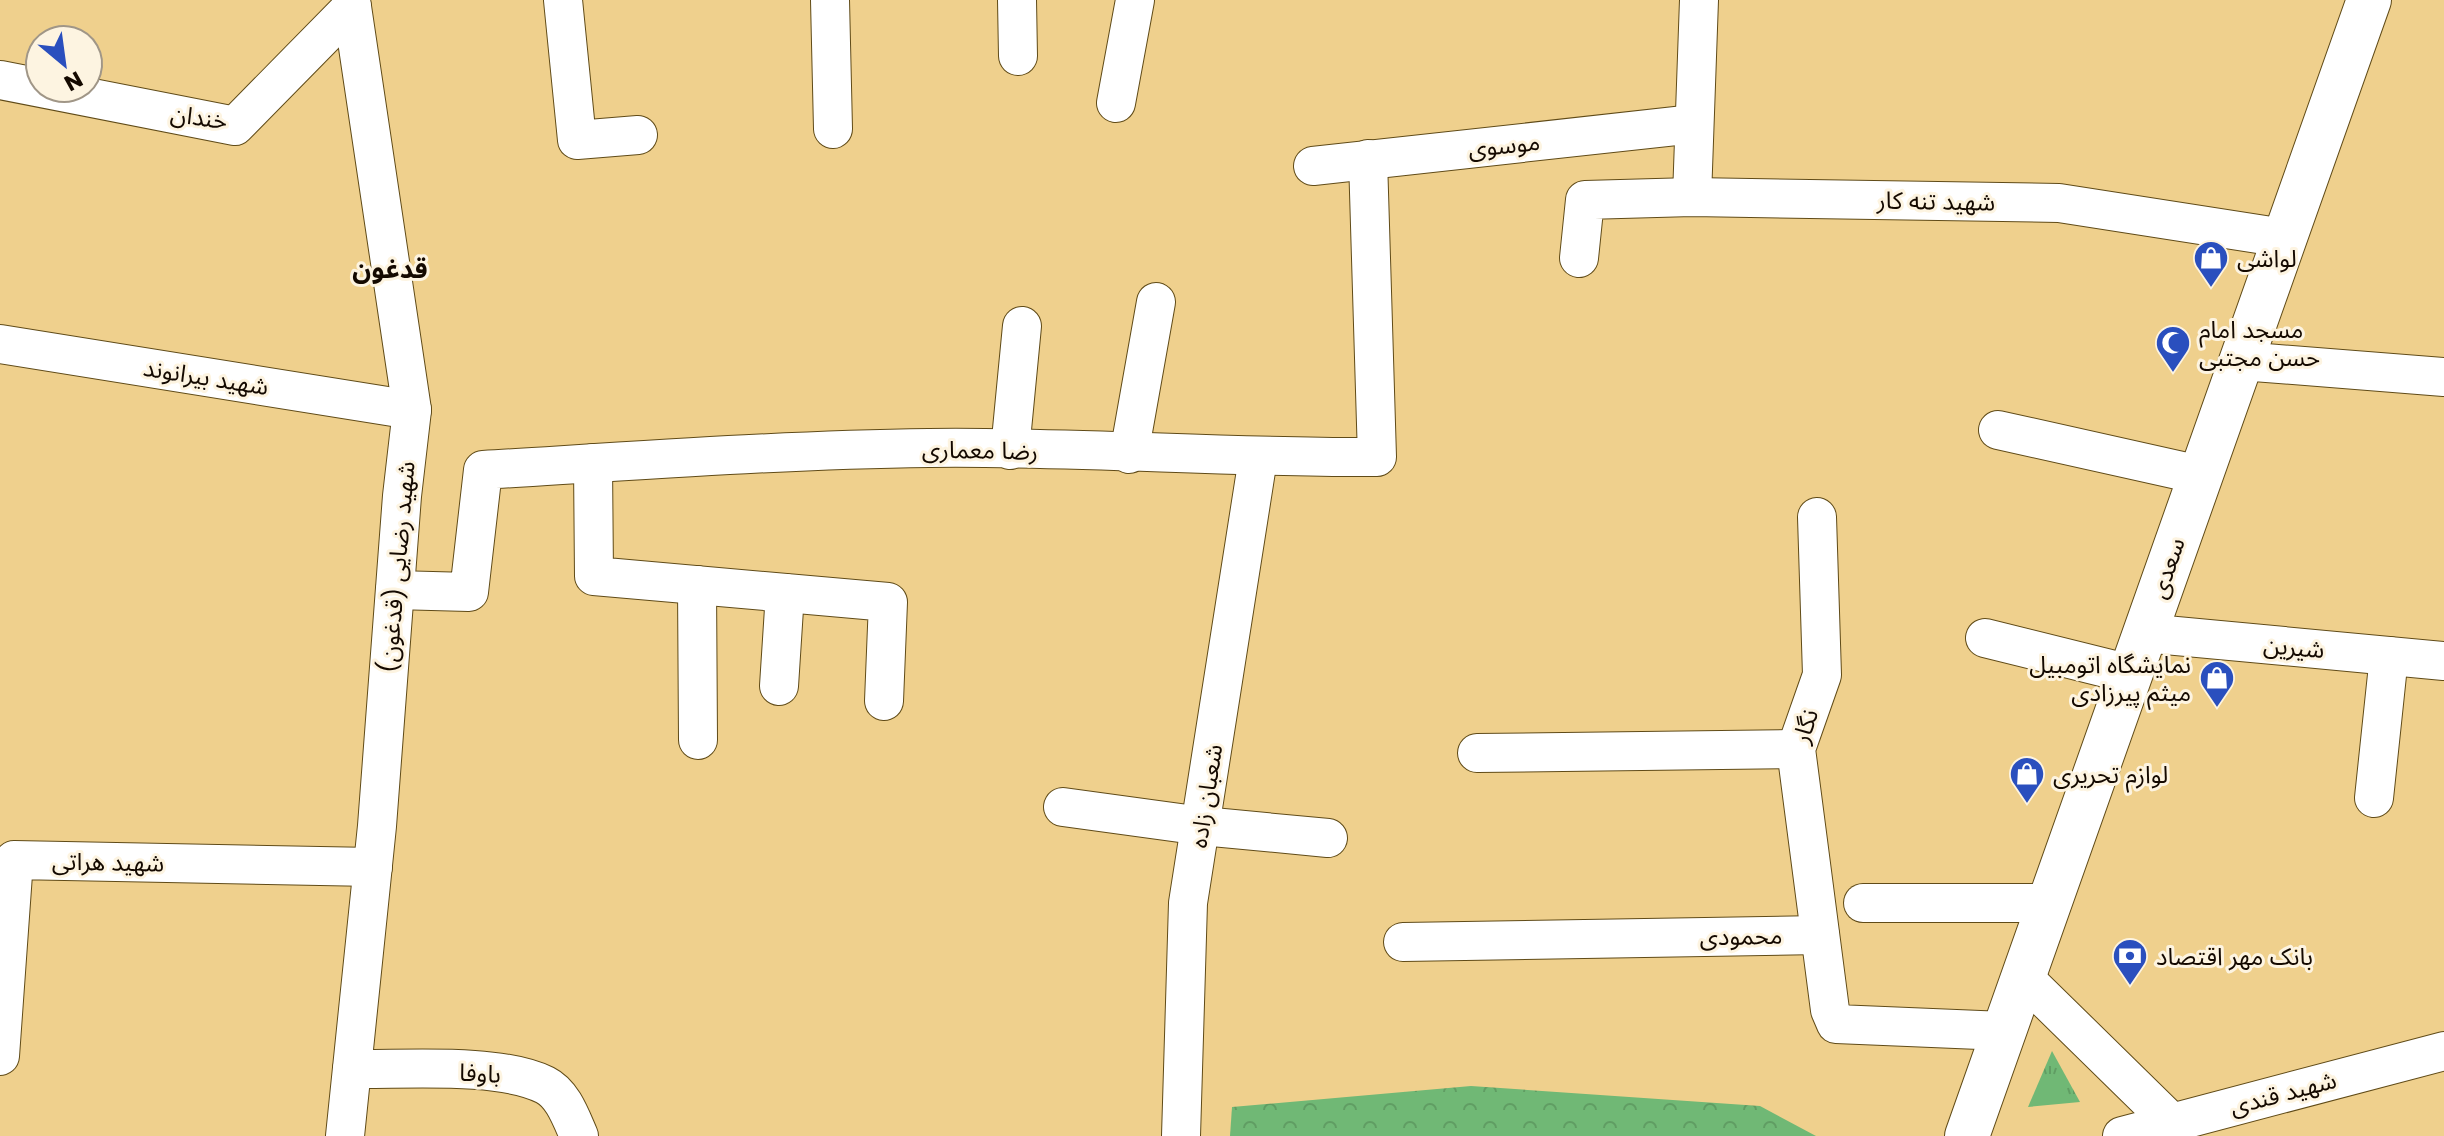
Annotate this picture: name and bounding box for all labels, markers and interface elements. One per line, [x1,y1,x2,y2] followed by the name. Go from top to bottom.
[24,24,104,104] north arrow
[59,63,88,99] text: N
[168,97,230,137] street label: خندان
[1466,125,1542,165] street label: موسوی
[1876,183,1995,219] street label: شهید تنه کار
[2192,239,2230,289] shop icon: لواشی
[2237,242,2297,275] place label: لواشی
[352,251,428,287] district label: قدغون
[2199,313,2320,374] place label: مسجد امام حسن مجتبی
[2154,324,2192,374] mosque icon: مسجد امام حسن مجتبی
[141,351,271,403] street label: شهید بیرانوند
[922,432,1038,468] street label: رضا معماری
[371,460,423,674] street label: (قدغون) شهید رضایی
[2141,533,2193,603] street label: سعدی
[2262,628,2326,666] street label: شیرین
[2029,648,2191,710] place label: نمایشگاه اتومبیل میثم پیرزادی
[2198,659,2236,709] shop icon: نمایشگاه اتومبیل میثم پیرزادی
[1784,705,1826,748] street label: نگار
[1182,742,1230,850] street label: شعبان زاده
[2008,755,2046,805] shop icon: لوازم تحریری
[2053,758,2168,793] place label: لوازم تحریری
[52,845,164,879] street label: شهید هراتی
[1699,919,1783,953] street label: محمودی
[2111,937,2149,987] bank icon: بانک مهر اقتصاد
[2156,940,2313,973] place label: بانک مهر اقتصاد
[458,1055,502,1091] street label: باوفا
[2226,1063,2340,1123] street label: شهید قندی

